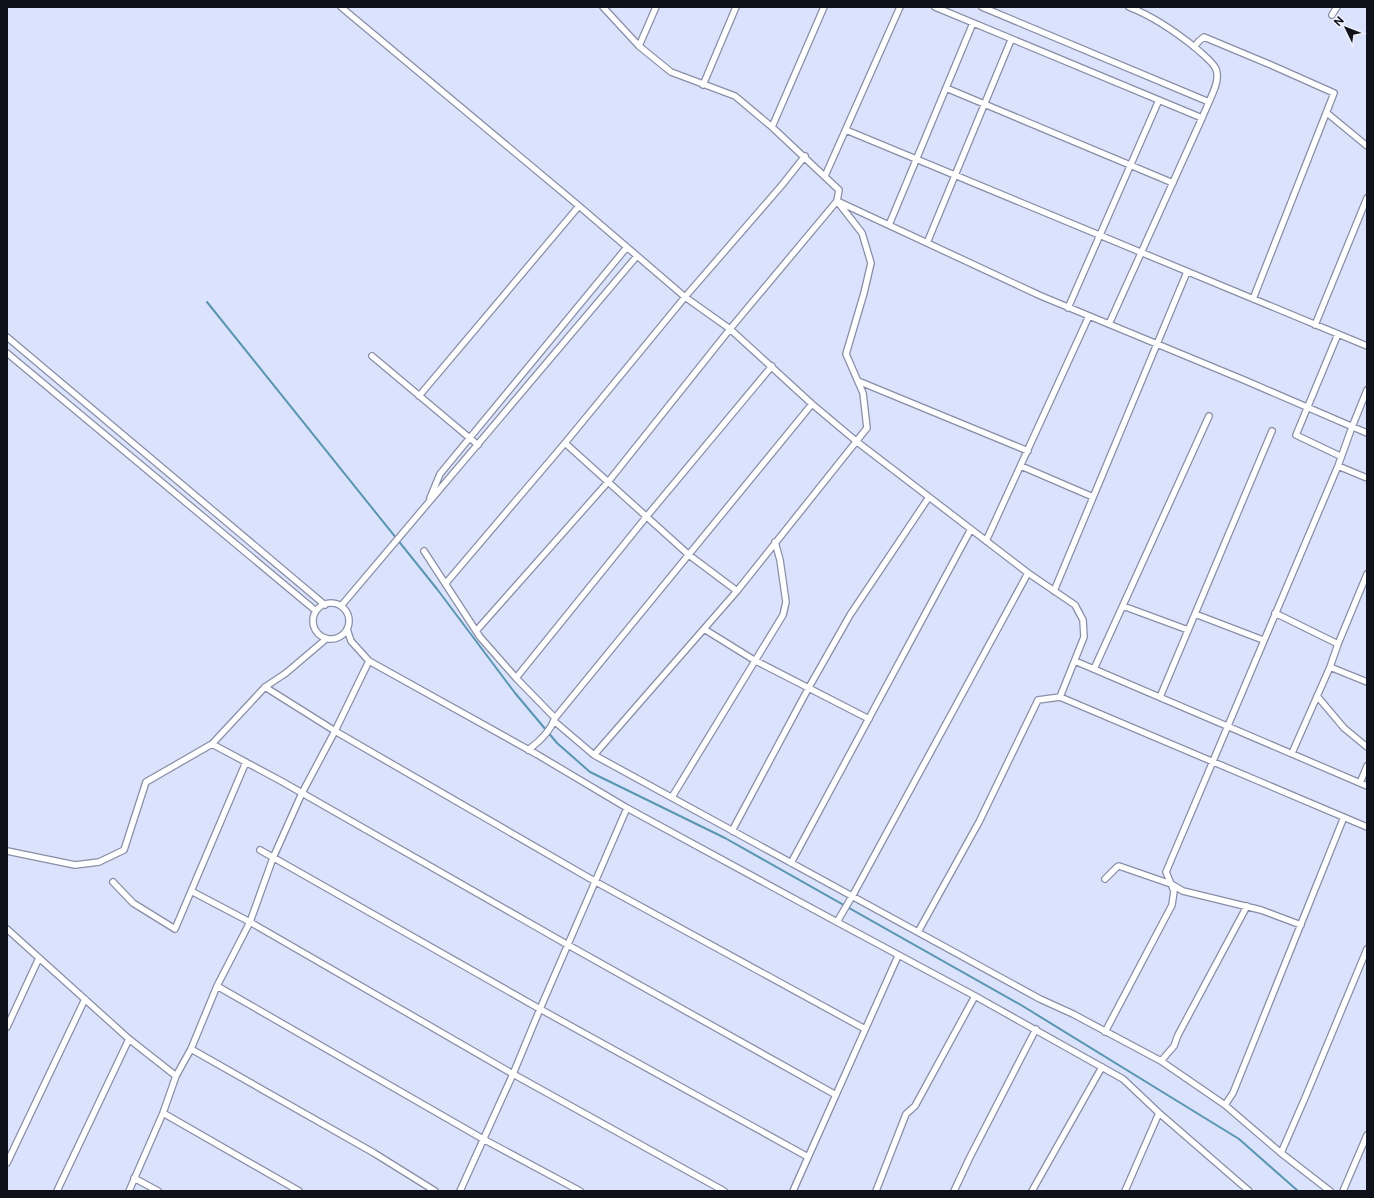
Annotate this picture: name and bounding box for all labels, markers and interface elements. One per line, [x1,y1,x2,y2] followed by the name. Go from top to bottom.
[1326,8,1366,48] north arrow
[1331,14,1346,28] text: N

